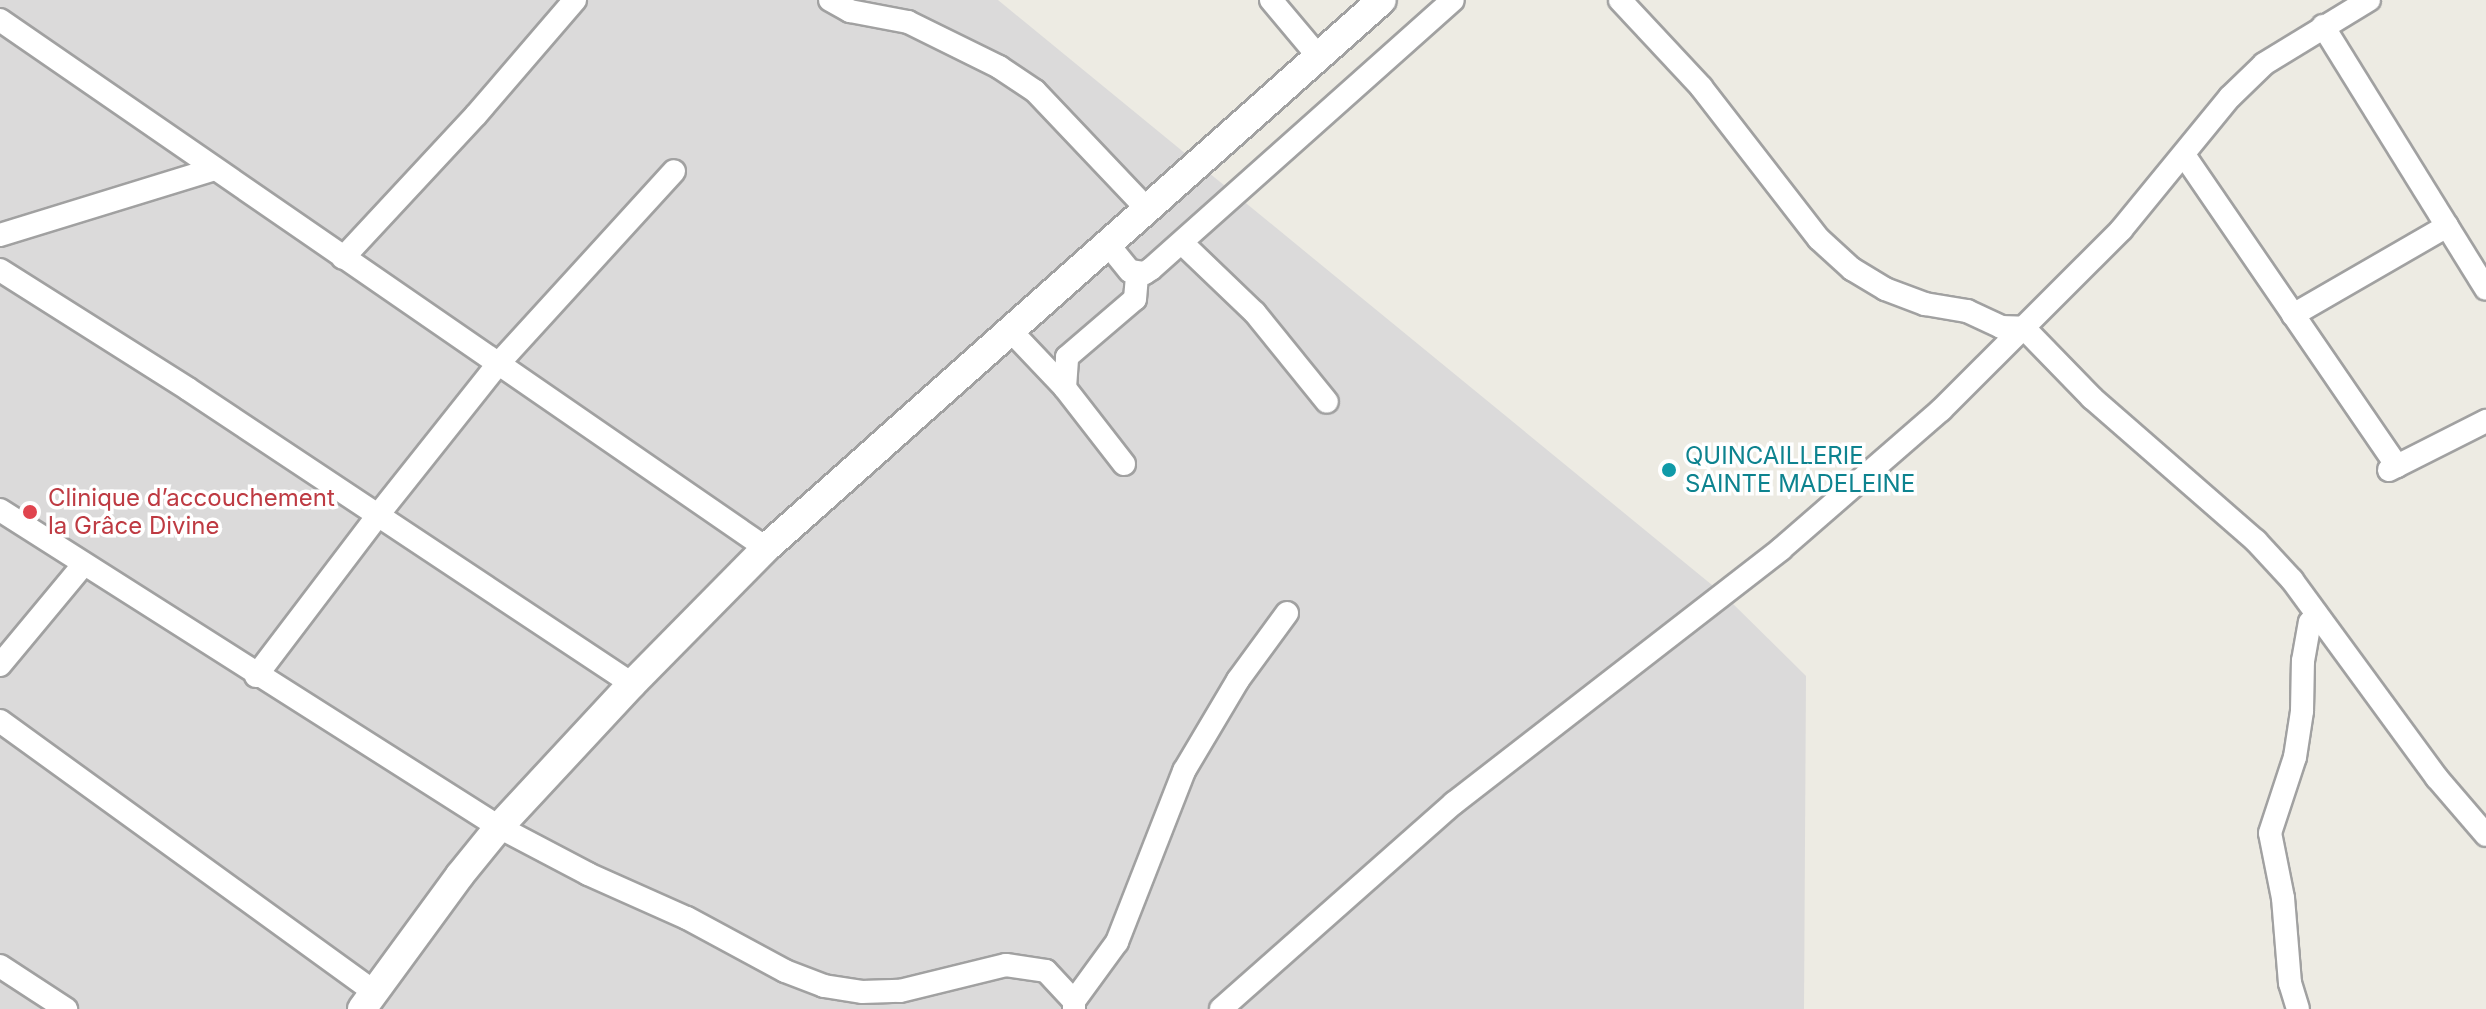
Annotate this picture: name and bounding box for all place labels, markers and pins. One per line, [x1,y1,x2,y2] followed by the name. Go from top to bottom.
[1685,442,1915,498] place label: QUINCAILLERIE SAINTE MADELEINE
[1660,461,1678,479] marker: QUINCAILLERIE SAINTE MADELEINE
[48,484,335,540] place label: Clinique d’accouchement la Grâce Divine
[19,501,41,523] marker: Clinique d’accouchement la Grâce Divine

